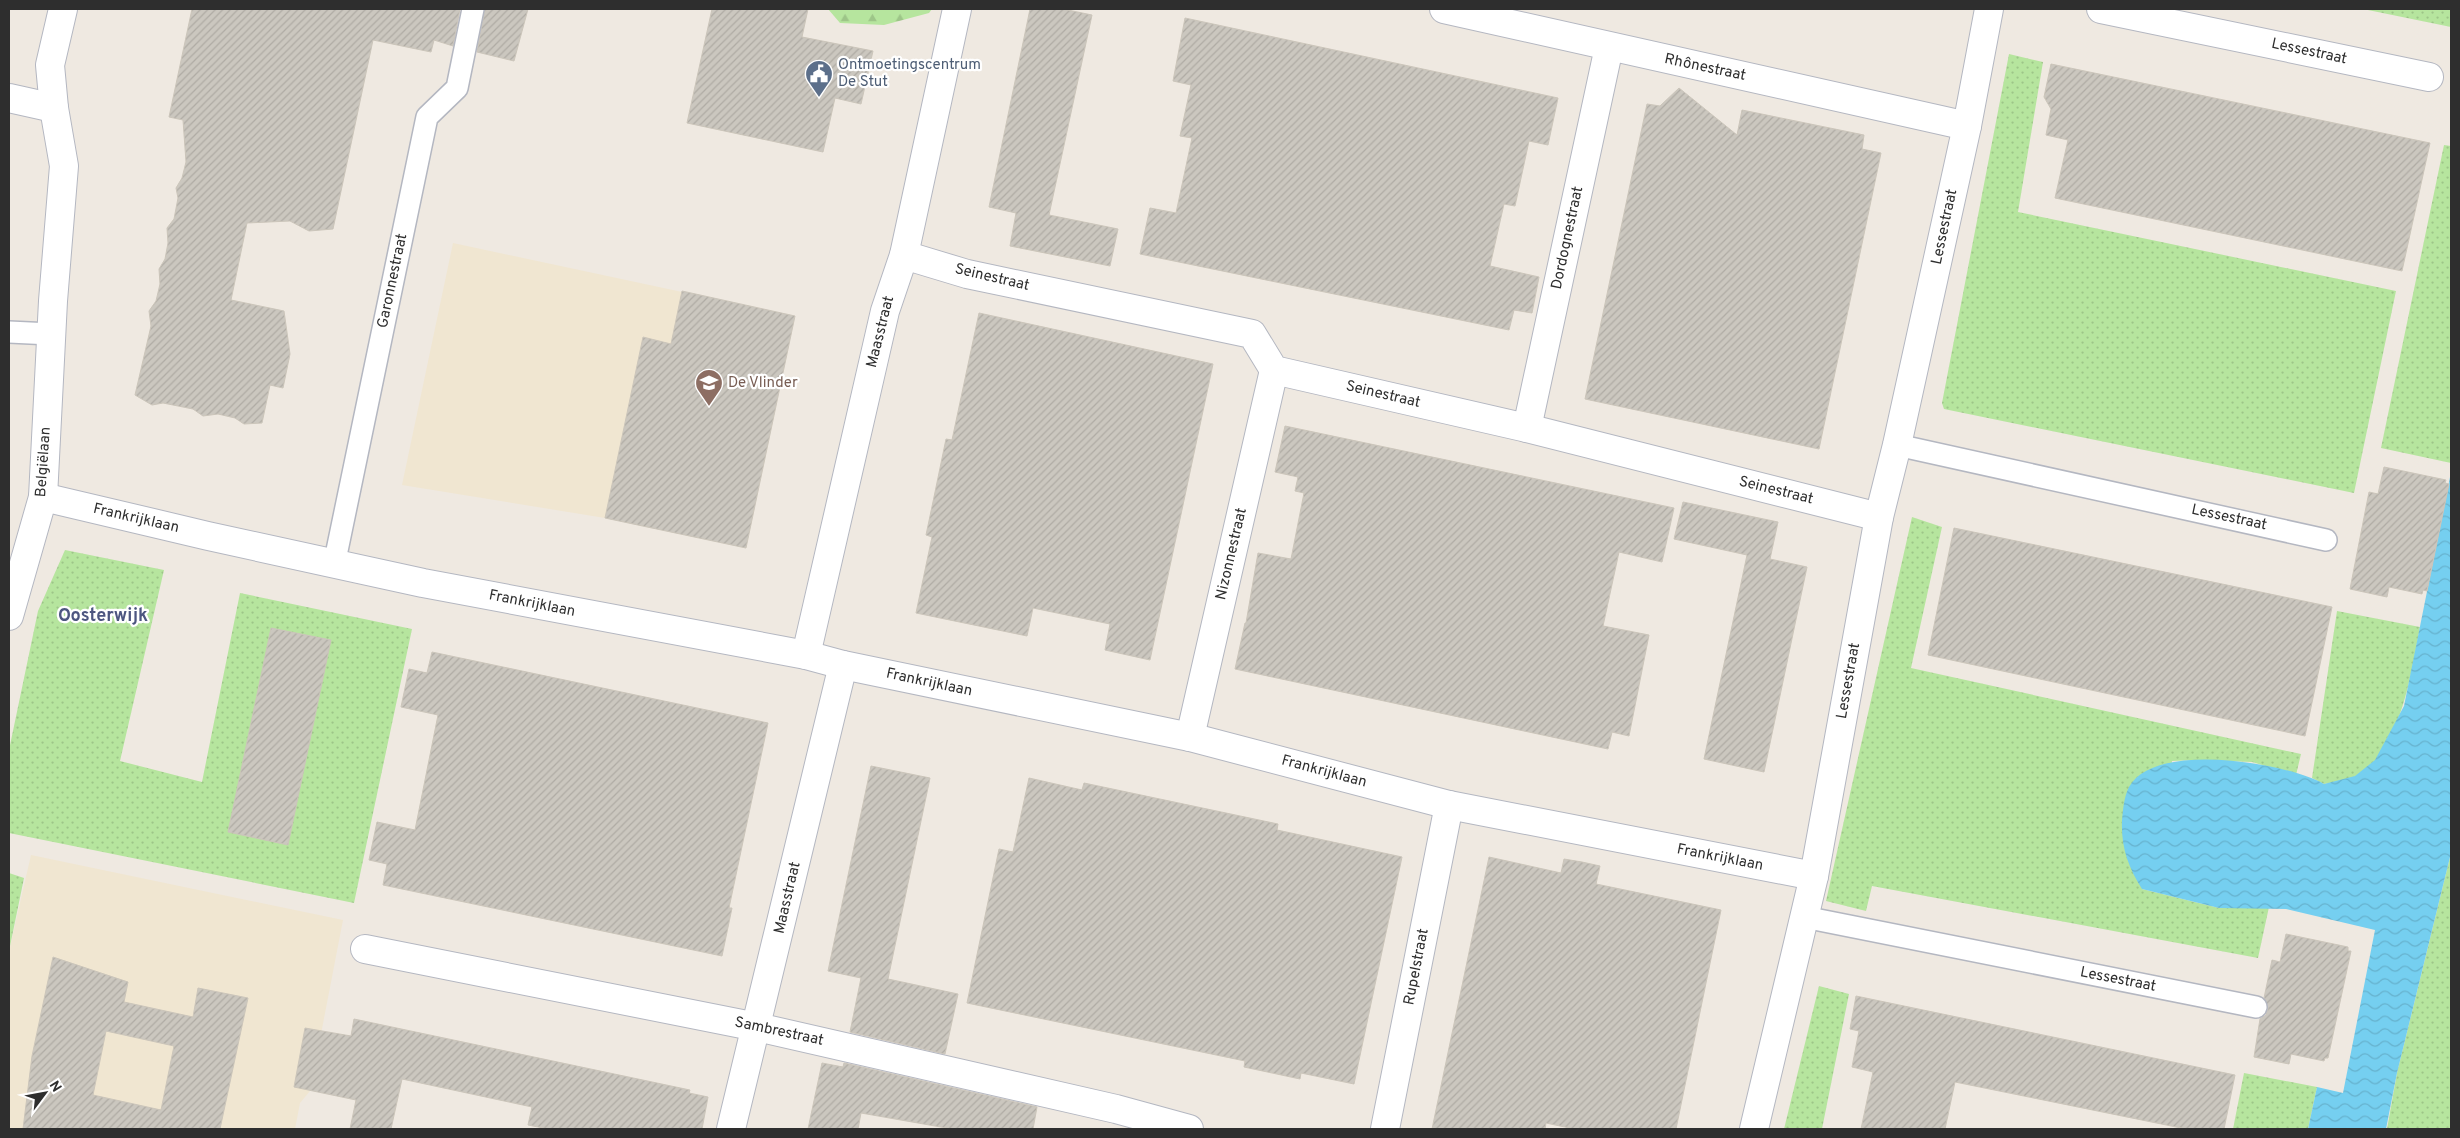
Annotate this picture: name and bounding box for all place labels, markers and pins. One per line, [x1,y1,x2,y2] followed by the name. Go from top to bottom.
[838,56,981,92] place label: Ontmoetingscentrum De Stut
[804,59,834,98] public building icon: Ontmoetingscentrum De Stut
[694,368,724,407] school or university icon: De Vlinder
[728,374,798,393] place label: De Vlinder

